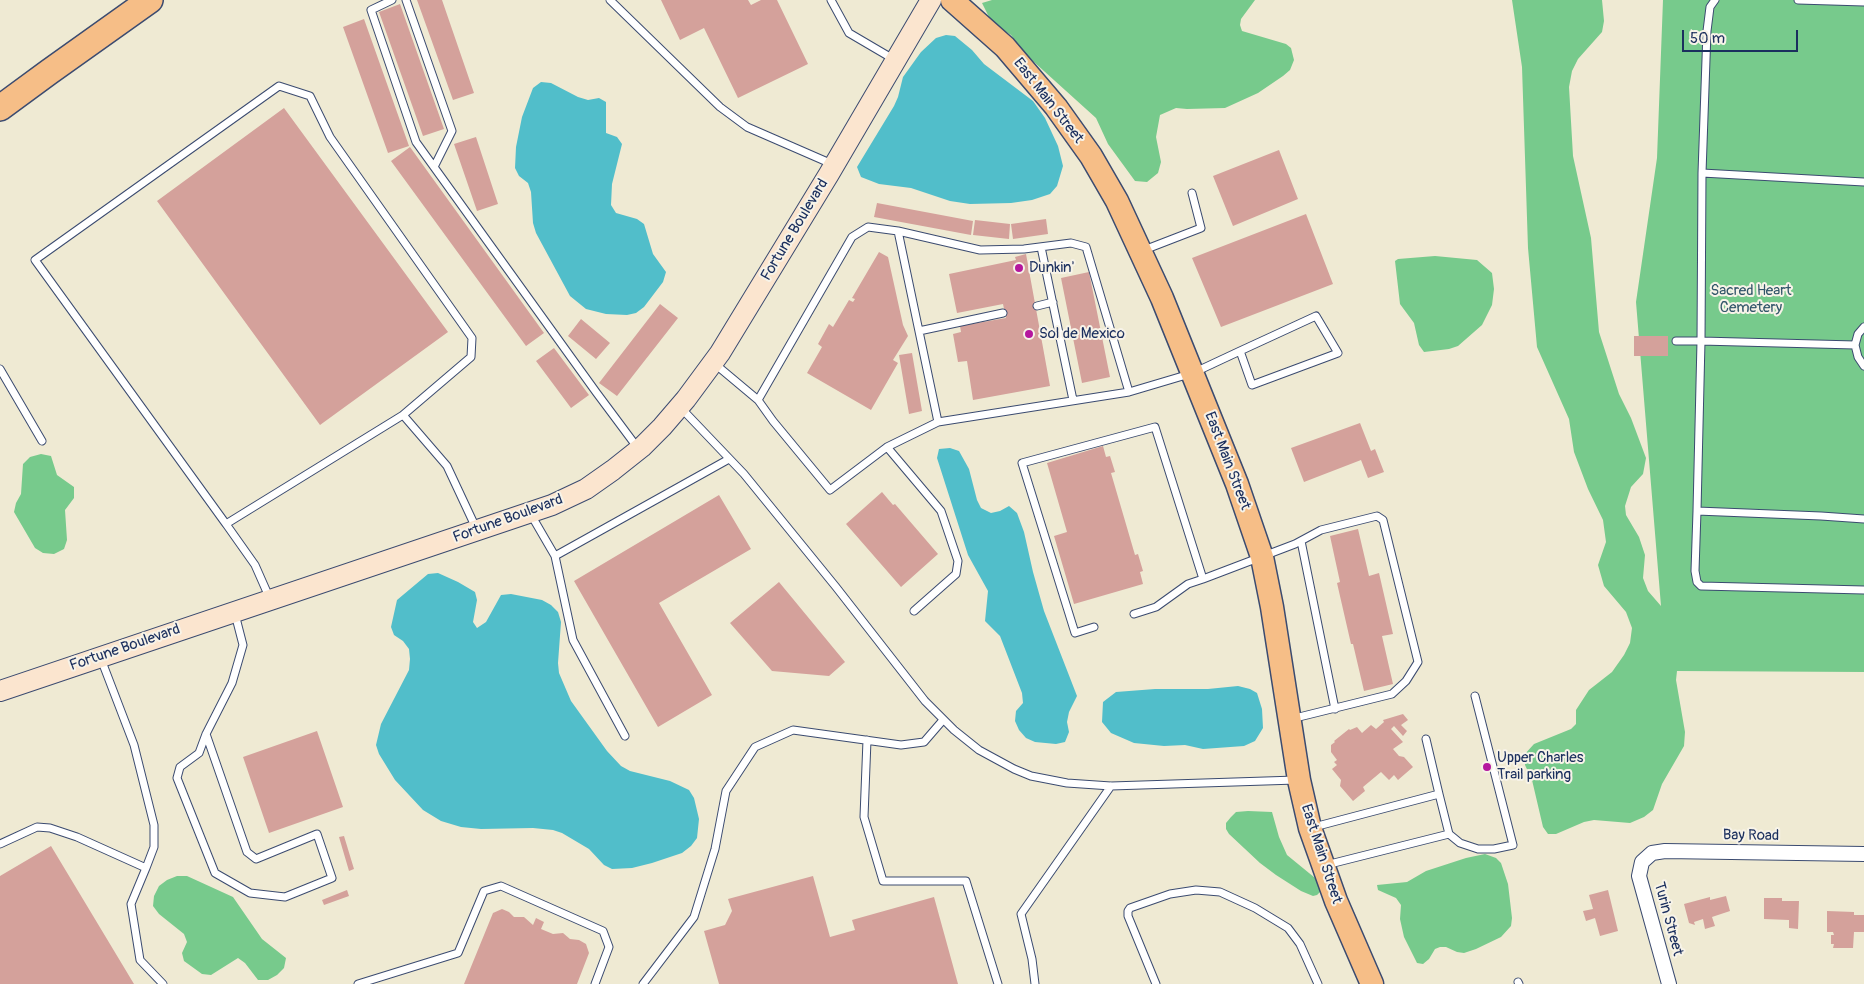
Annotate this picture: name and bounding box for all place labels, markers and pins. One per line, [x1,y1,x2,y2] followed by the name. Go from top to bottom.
[1029,259,1074,277] place label: Dunkin'
[1013,262,1025,274] marker: Dunkin'
[1039,325,1125,343] place label: Sol de Mexico
[1023,328,1035,340] marker: Sol de Mexico
[1497,749,1583,784] place label: Upper Charles Trail parking
[1481,761,1493,773] marker: Upper Charles Trail parking

